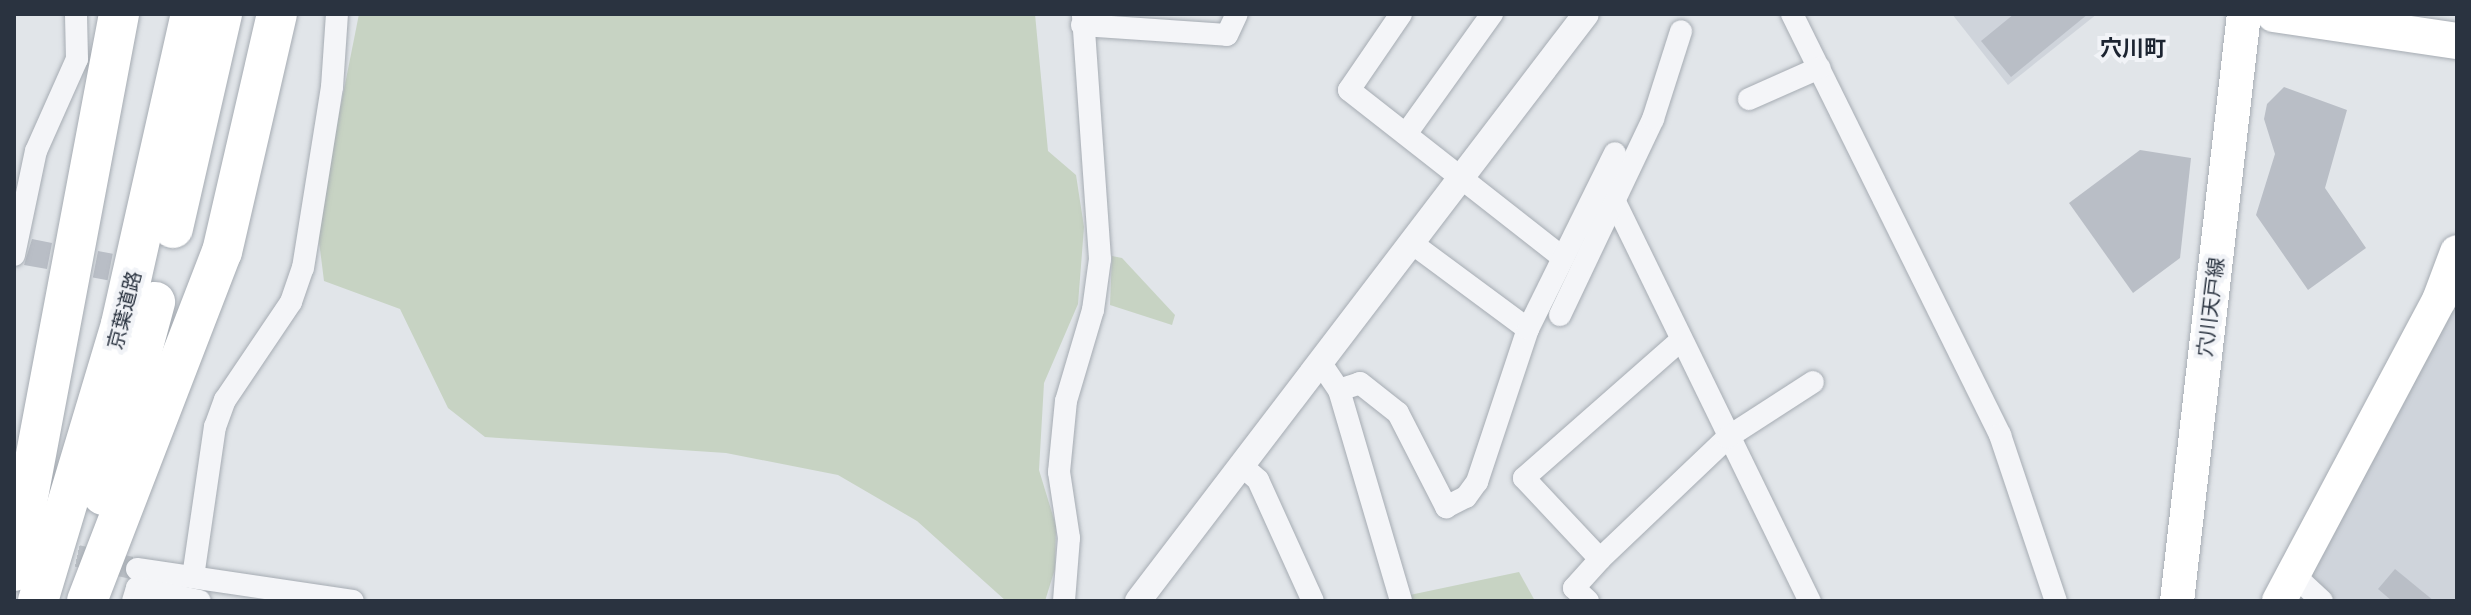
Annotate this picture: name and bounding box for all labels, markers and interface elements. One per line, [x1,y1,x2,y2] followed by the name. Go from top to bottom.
[2100,36,2166,62] district label: 穴川町
[2192,256,2228,358] street label: 穴川天戸線
[102,268,146,352] street label: 京葉道路

